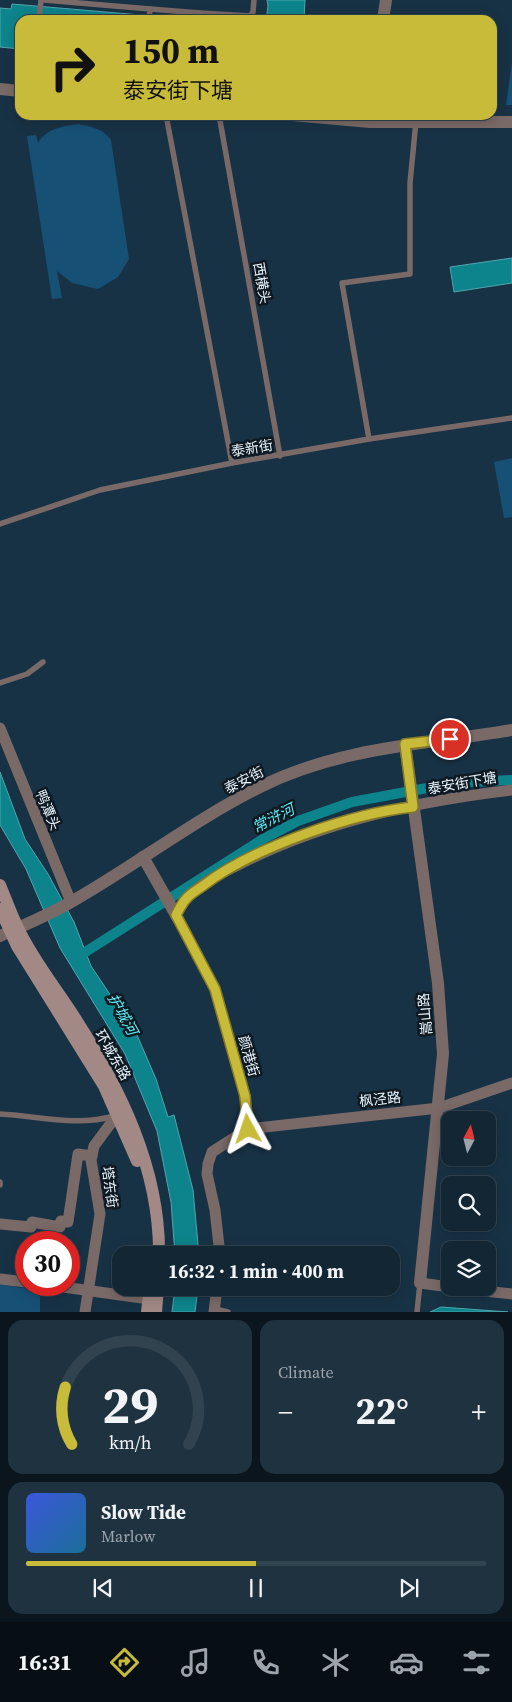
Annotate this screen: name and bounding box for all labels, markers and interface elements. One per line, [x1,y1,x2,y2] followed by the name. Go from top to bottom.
[123,27,219,75] text: 150 m
[40,35,105,100] icon: right
[123,75,233,105] text: 泰安街下塘
[249,261,275,305] street label: 西横头
[230,435,274,461] street label: 泰新街
[429,718,471,760] pin
[436,725,464,753] icon: arrive
[221,762,267,798] street label: 泰安街
[426,767,498,799] street label: 泰安街下塘
[31,787,65,833] street label: 鸭潭头
[248,797,300,838] water label: 常浒河
[103,989,145,1041] water label: 护城河
[413,992,437,1036] street label: 嵩山路
[90,1026,136,1084] street label: 环城东路
[234,1033,264,1079] street label: 颜港街
[358,1087,402,1111] street label: 枫泾路
[221,1102,273,1154] position arrow
[441,1111,496,1166] north arrow
[441,1111,496,1296] map controls
[97,1165,123,1209] street label: 塔东街
[441,1176,496,1231] button: search
[15,1231,80,1296] speed limit sign: 30
[441,1241,496,1296] button: layers
[168,1258,344,1284] text: 16:32 · 1 min · 400 m
[278,1361,334,1383] text: Climate
[102,1369,158,1440] text: 29
[355,1385,409,1437] text: 22°
[278,1393,293,1431] text: −
[471,1393,486,1431] text: +
[109,1430,152,1455] text: km/h
[101,1499,186,1525] text: Slow Tide
[101,1525,156,1547] text: Marlow
[89,1574,117,1602] icon: previous
[242,1574,270,1602] icon: pause
[395,1574,423,1602] icon: next
[107,1645,142,1680] icon: directions
[178,1645,213,1680] icon: music
[248,1645,283,1680] icon: phone
[318,1645,353,1680] icon: climate
[389,1645,424,1680] icon: car
[459,1645,494,1680] icon: filters
[18,1647,72,1677] text: 16:31

